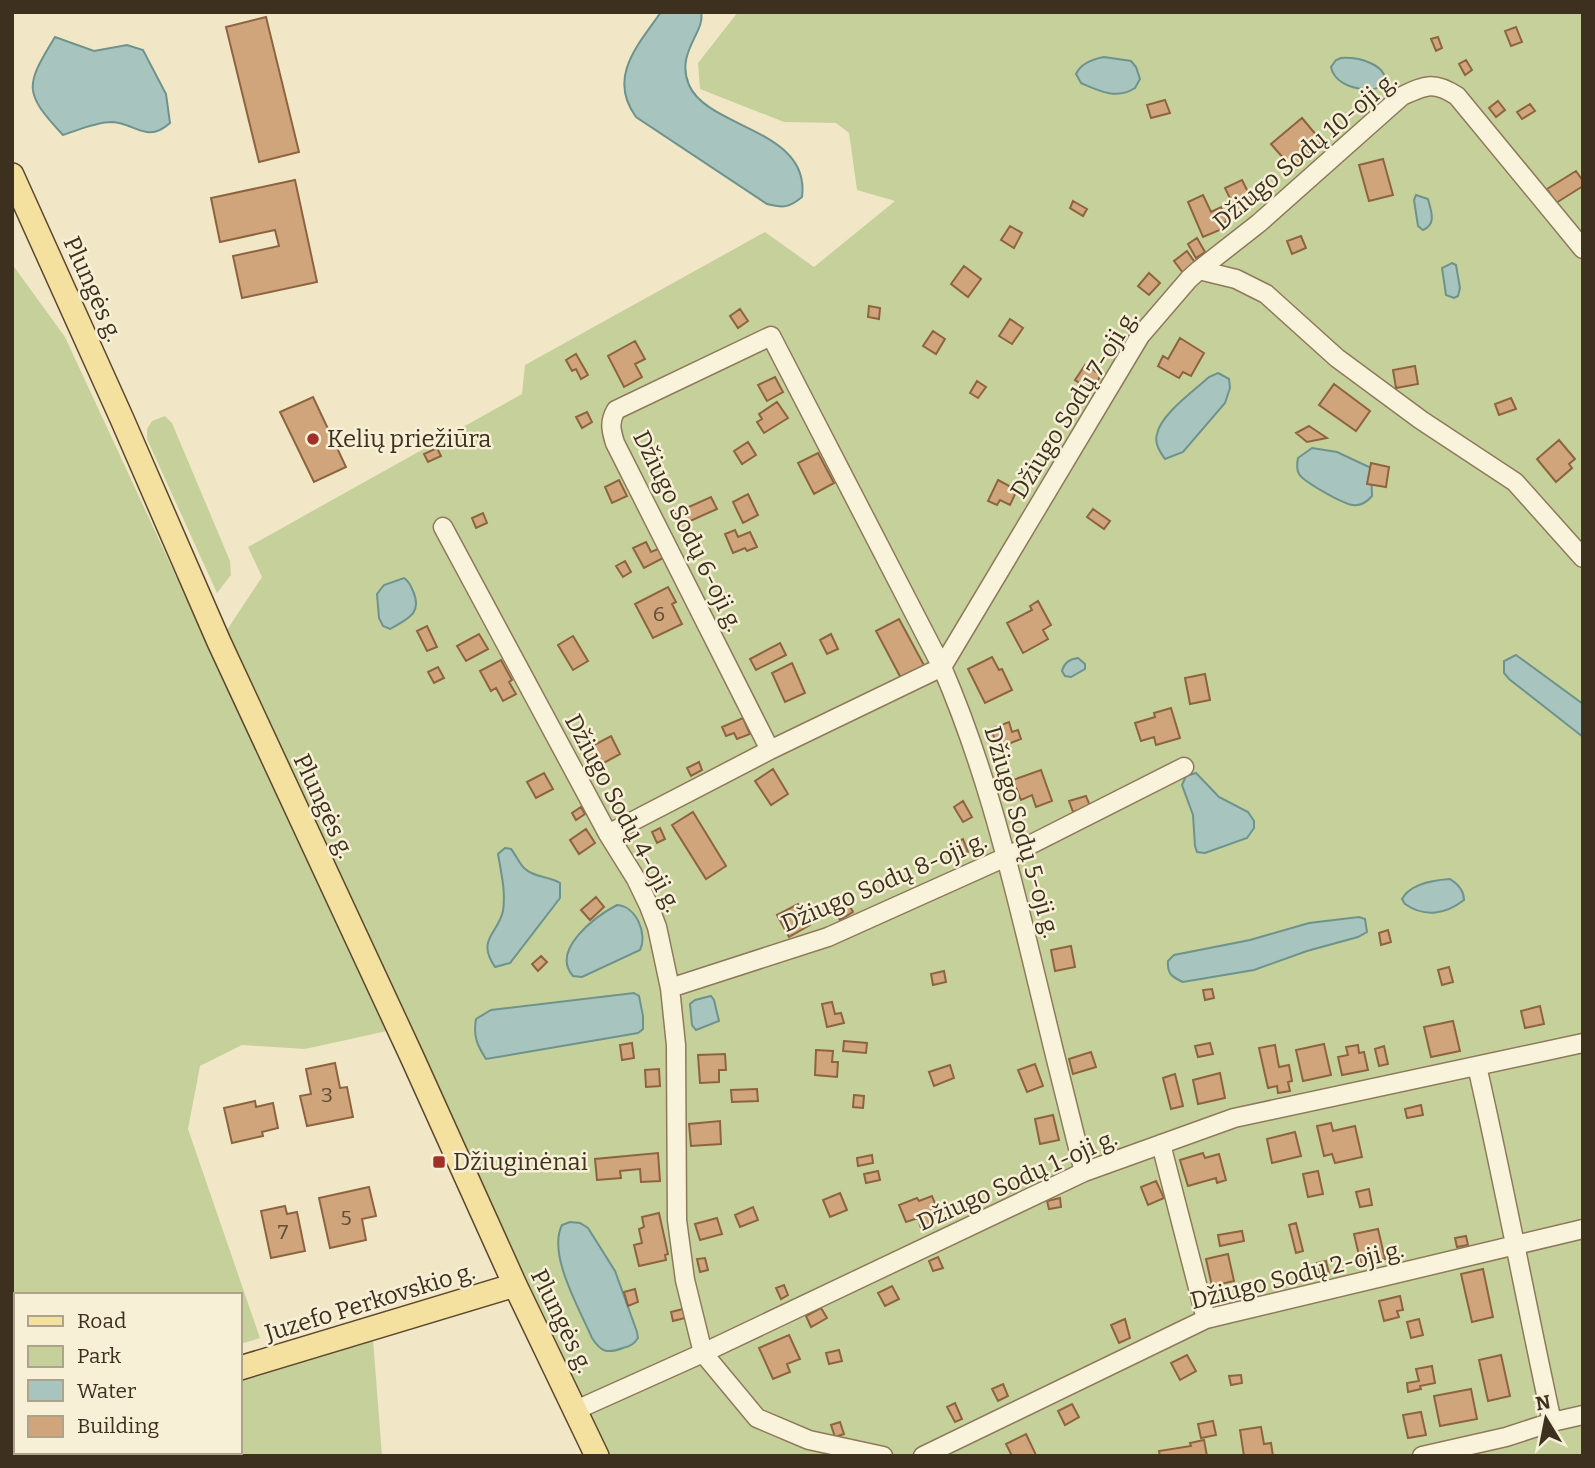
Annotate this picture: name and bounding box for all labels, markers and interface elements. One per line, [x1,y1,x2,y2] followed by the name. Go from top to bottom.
[1207,66,1403,236] street label: Džiugo Sodų 10-oji g.
[57,232,129,346] street label: Plungės g.
[1005,305,1143,503] street label: Džiugo Sodų 7-oji g.
[327,425,491,453] place label: Kelių priežiūra
[627,426,749,636] street label: Džiugo Sodų 6-oji g.
[305,431,321,447] marker: Kelių priežiūra
[653,601,665,627] house number: 6
[559,709,687,917] street label: Džiugo Sodų 4-oji g.
[978,723,1066,941] street label: Džiugo Sodų 5-oji g.
[288,749,360,863] street label: Plungės g.
[777,826,991,938] street label: Džiugo Sodų 8-oji g.
[321,1082,333,1108] house number: 3
[913,1123,1121,1237] street label: Džiugo Sodų 1-oji g.
[453,1148,588,1176] place label: Džiuginėnai
[431,1154,447,1170] marker: Džiuginėnai
[340,1205,352,1231] house number: 5
[278,1219,289,1245] house number: 7
[1187,1235,1407,1315] street label: Džiugo Sodų 2-oji g.
[261,1257,478,1348] street label: Juzefo Perkovskio g.
[525,1265,599,1377] street label: Plungės g.
[14,1293,242,1454] legend
[77,1308,126,1334] text: Road
[77,1343,121,1369] text: Park
[77,1378,136,1404] text: Water
[1511,1384,1581,1454] north arrow
[1534,1390,1553,1415] text: N
[77,1413,160,1439] text: Building

